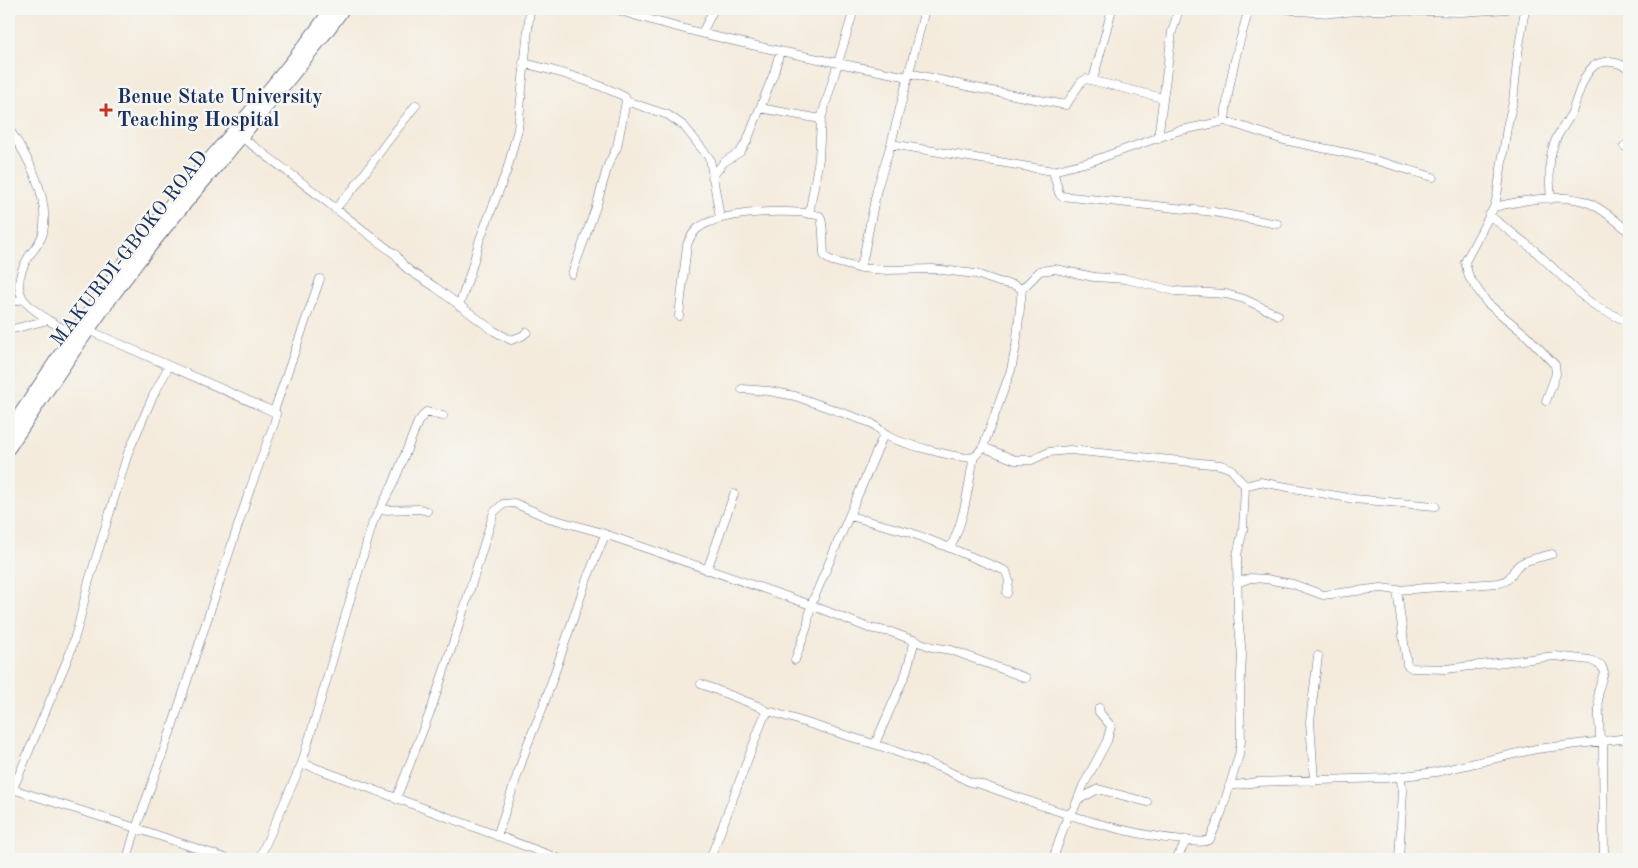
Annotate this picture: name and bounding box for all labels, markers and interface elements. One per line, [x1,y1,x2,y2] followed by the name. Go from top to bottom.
[117,88,323,131] place label: Benue State University Teaching Hospital
[99,103,113,117] marker: Benue State University Teaching Hospital
[48,147,212,351] street label: MAKURDI-GBOKO ROAD

